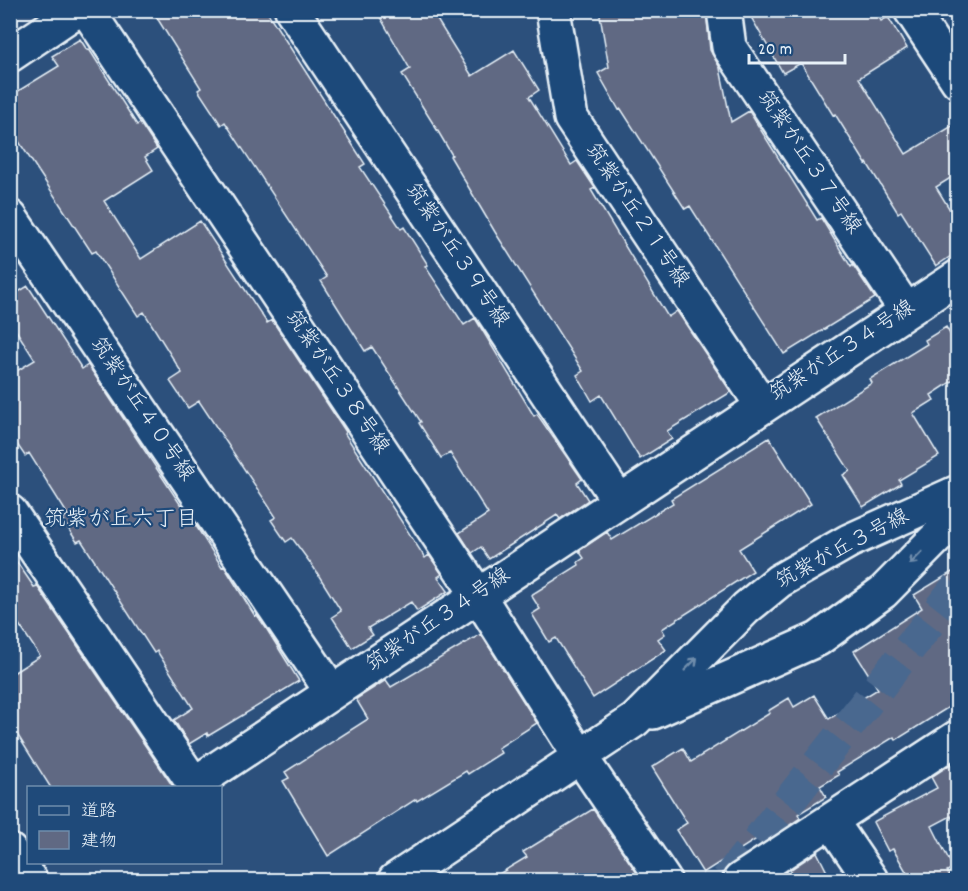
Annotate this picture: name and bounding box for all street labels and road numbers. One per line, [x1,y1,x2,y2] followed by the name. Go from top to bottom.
[749,85,867,241] street label: 筑紫が丘３７号線
[577,138,695,294] street label: 筑紫が丘２１号線
[397,178,515,334] street label: 筑紫が丘３９号線
[764,294,922,410] street label: 筑紫が丘３４号線
[277,305,395,461] street label: 筑紫が丘３８号線
[82,332,200,488] street label: 筑紫が丘４０号線
[771,502,915,598] street label: 筑紫が丘３号線
[361,562,517,680] street label: 筑紫が丘３４号線

